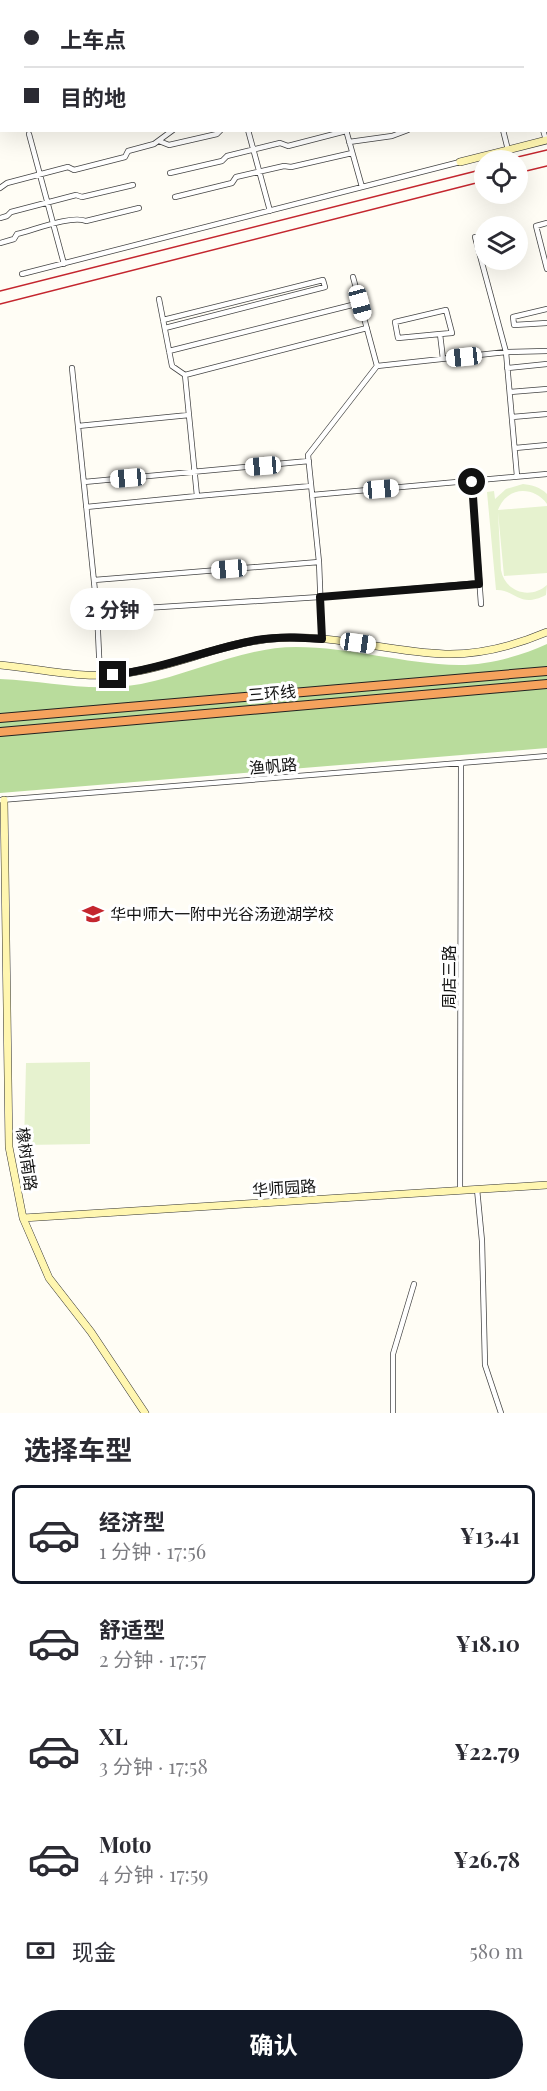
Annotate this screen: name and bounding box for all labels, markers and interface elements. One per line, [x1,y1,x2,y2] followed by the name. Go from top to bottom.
[60,24,126,54] text: 上车点
[60,82,126,112] text: 目的地
[474,150,528,270] map controls
[474,150,528,204] button: locate
[474,216,528,270] button: layers
[347,283,373,323] car
[445,346,483,368] car
[244,455,282,477] car
[109,467,147,489] car
[458,468,485,495] route start
[362,478,400,500] car
[210,558,248,580] car
[71,588,155,630] callout: 2 分钟
[85,595,139,622] text: 2 分钟
[339,632,377,654] car
[99,661,126,688] route end
[247,680,297,705] street label: 三环线
[248,753,298,778] street label: 渔帆路
[81,902,105,926] school or university icon: 华中师大一附中光谷汤逊湖学校
[110,903,334,924] place label: 华中师大一附中光谷汤逊湖学校
[438,945,459,1009] street label: 周店三路
[13,1126,42,1192] street label: 橡树南路
[251,1175,317,1200] street label: 华师园路
[24,1431,132,1467] text: 选择车型
[99,1506,165,1536] text: 经济型
[27,1508,81,1562] icon: car
[460,1520,520,1550] text: ¥13.41
[99,1537,206,1564] text: 1 分钟 · 17:56
[99,1614,165,1644] text: 舒适型
[27,1616,81,1670] icon: car
[456,1628,520,1658] text: ¥18.10
[99,1645,206,1672] text: 2 分钟 · 17:57
[99,1721,128,1751] text: XL
[27,1724,81,1778] icon: car
[454,1736,520,1766] text: ¥22.79
[99,1752,208,1779] text: 3 分钟 · 17:58
[99,1829,152,1859] text: Moto
[27,1832,81,1886] icon: car
[453,1844,520,1874] text: ¥26.78
[99,1860,208,1887] text: 4 分钟 · 17:59
[24,1934,57,1967] icon: cash
[72,1936,116,1966] text: 现金
[470,1937,523,1964] text: 580 m
[24,2010,523,2079] button: 确认

